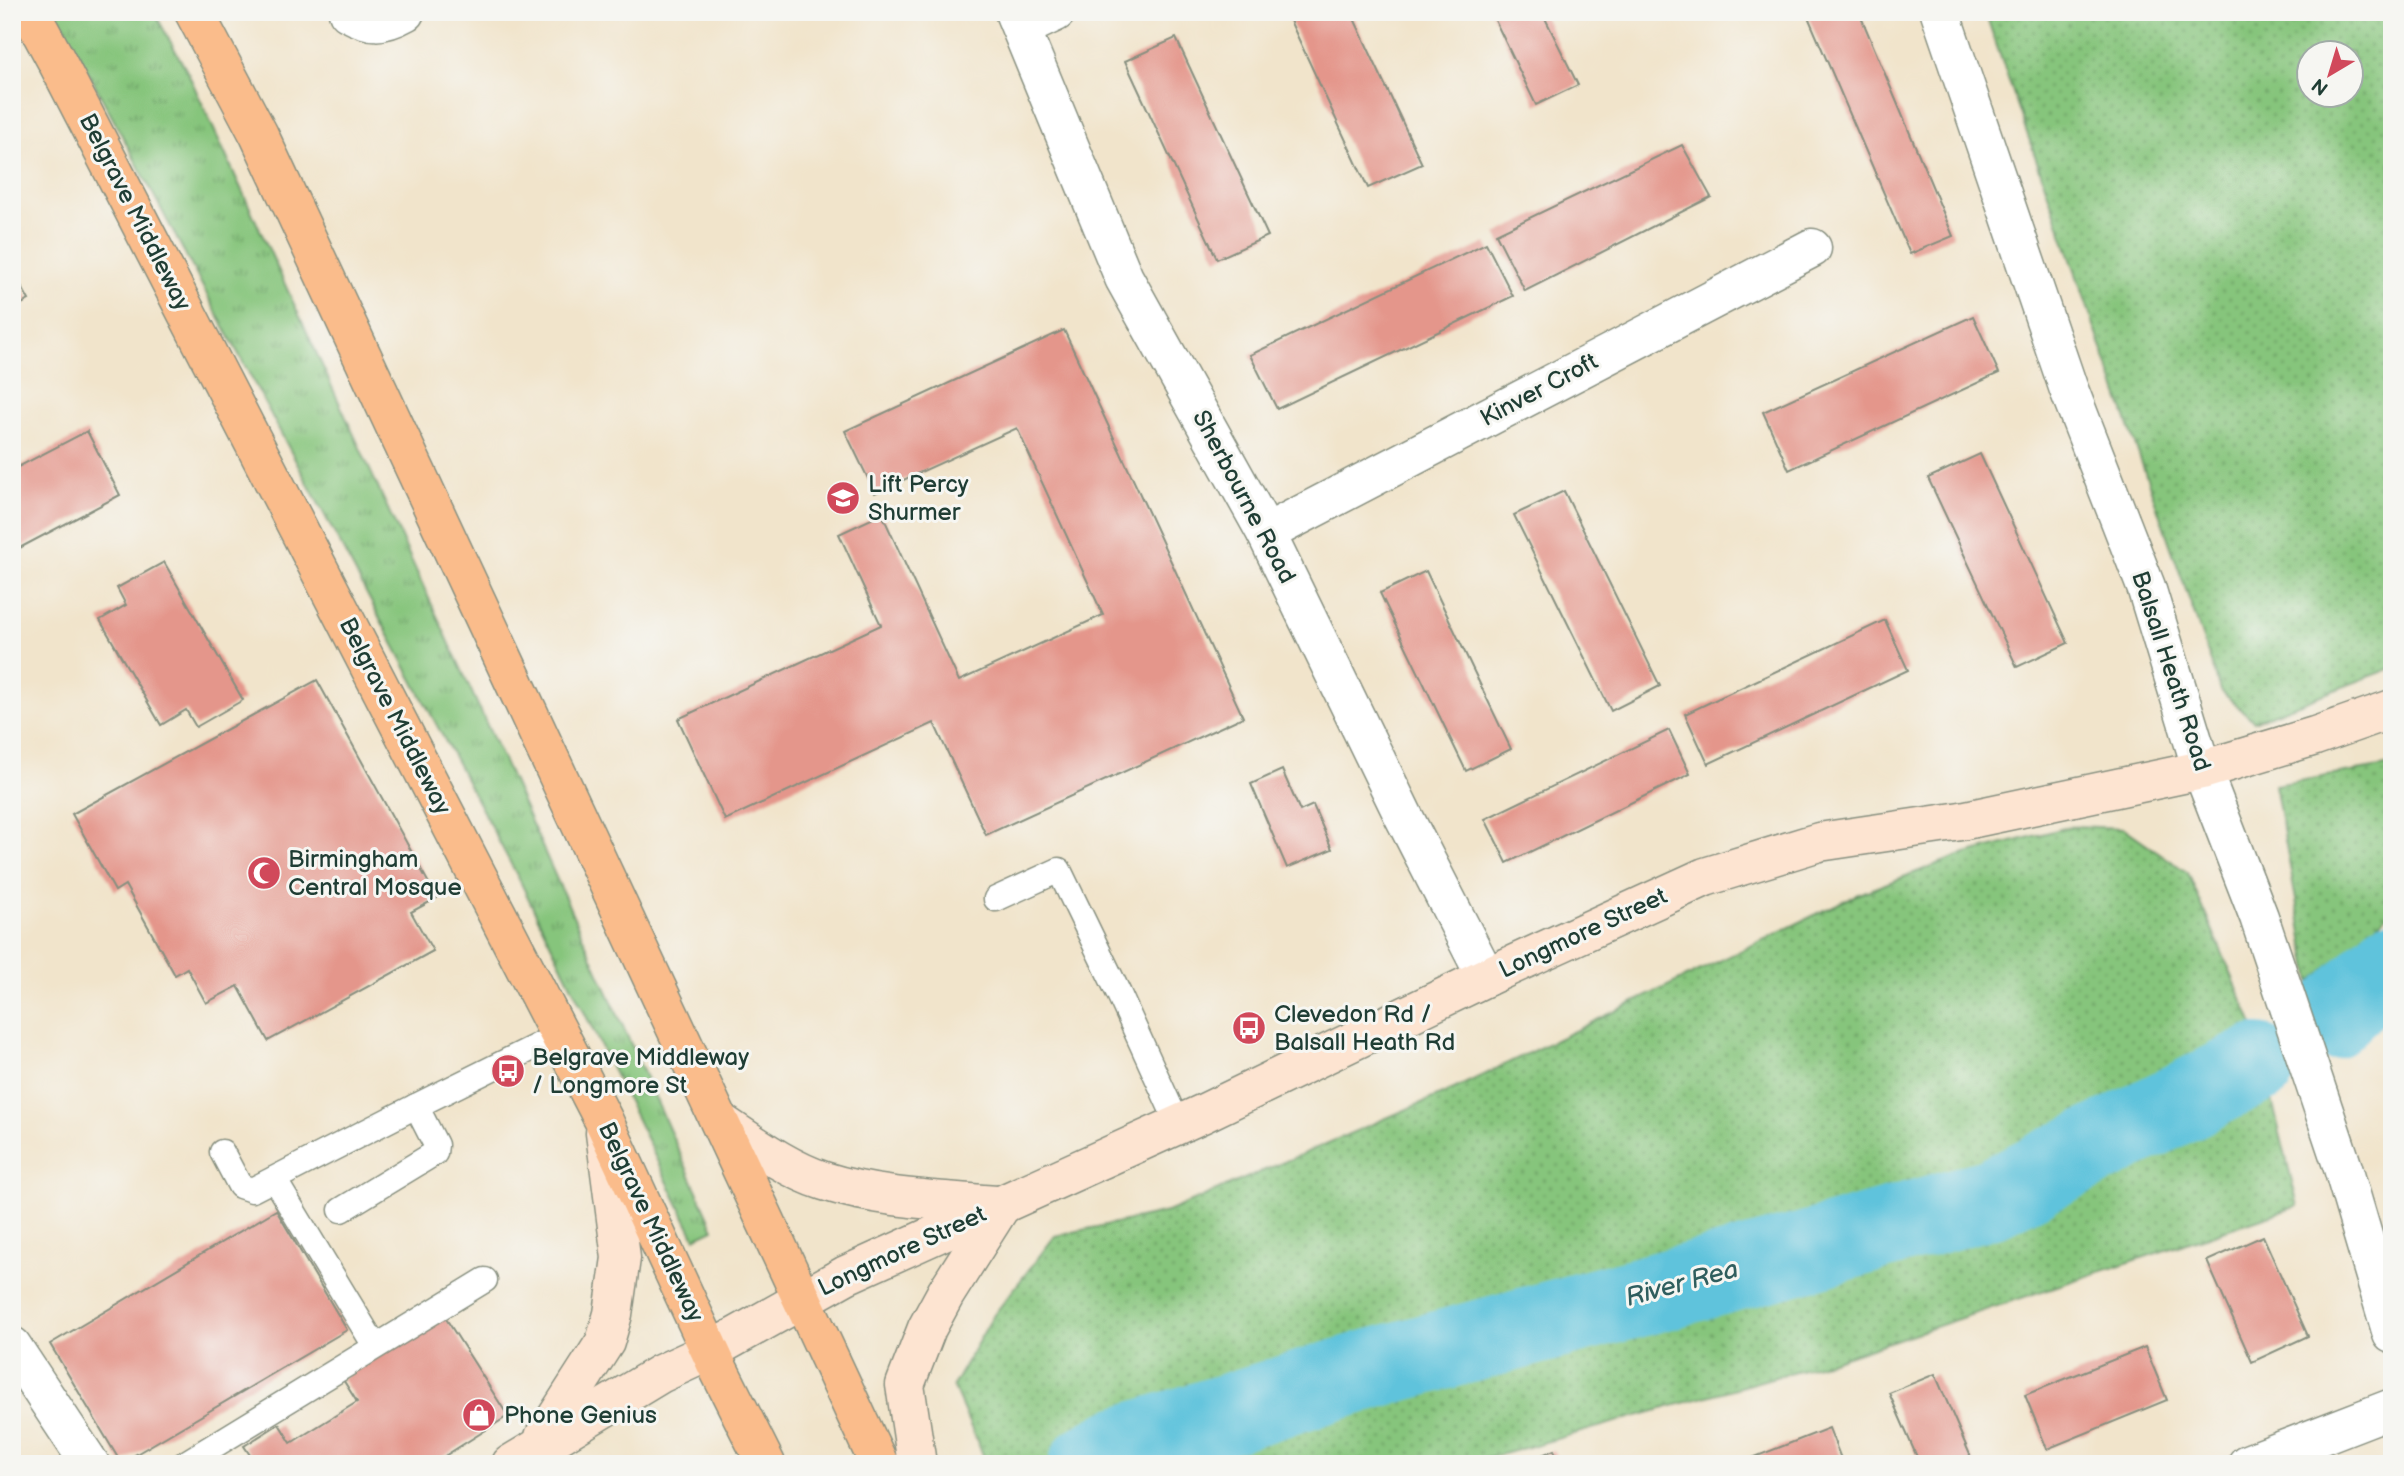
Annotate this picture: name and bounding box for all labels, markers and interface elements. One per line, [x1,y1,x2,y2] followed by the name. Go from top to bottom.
[2296,38,2366,108] north arrow
[2308,73,2333,100] text: N
[73,109,197,315] street label: Belgrave Middleway
[1475,347,1603,433] street label: Kinver Croft
[1186,405,1302,589] street label: Sherbourne Road
[868,470,969,527] place label: Lift Percy Shurmer
[824,479,862,517] school or university icon: Lift Percy Shurmer
[2125,567,2217,775] street label: Balsall Heath Road
[333,613,457,819] street label: Belgrave Middleway
[288,845,462,902] place label: Birmingham Central Mosque
[245,854,283,892] mosque icon: Birmingham Central Mosque
[1494,881,1672,985] street label: Longmore Street
[1274,1000,1455,1057] place label: Clevedon Rd / Balsall Heath Rd
[1230,1009,1268,1047] bus stop icon: Clevedon Rd / Balsall Heath Rd
[532,1043,749,1100] place label: Belgrave Middleway / Longmore St
[489,1052,527,1090] bus stop icon: Belgrave Middleway / Longmore St
[592,1118,710,1327] street label: Belgrave Middleway
[813,1199,991,1303] street label: Longmore Street
[1622,1254,1742,1314] water label: River Rea
[460,1396,498,1434] shop icon: Phone Genius
[504,1401,657,1430] place label: Phone Genius

